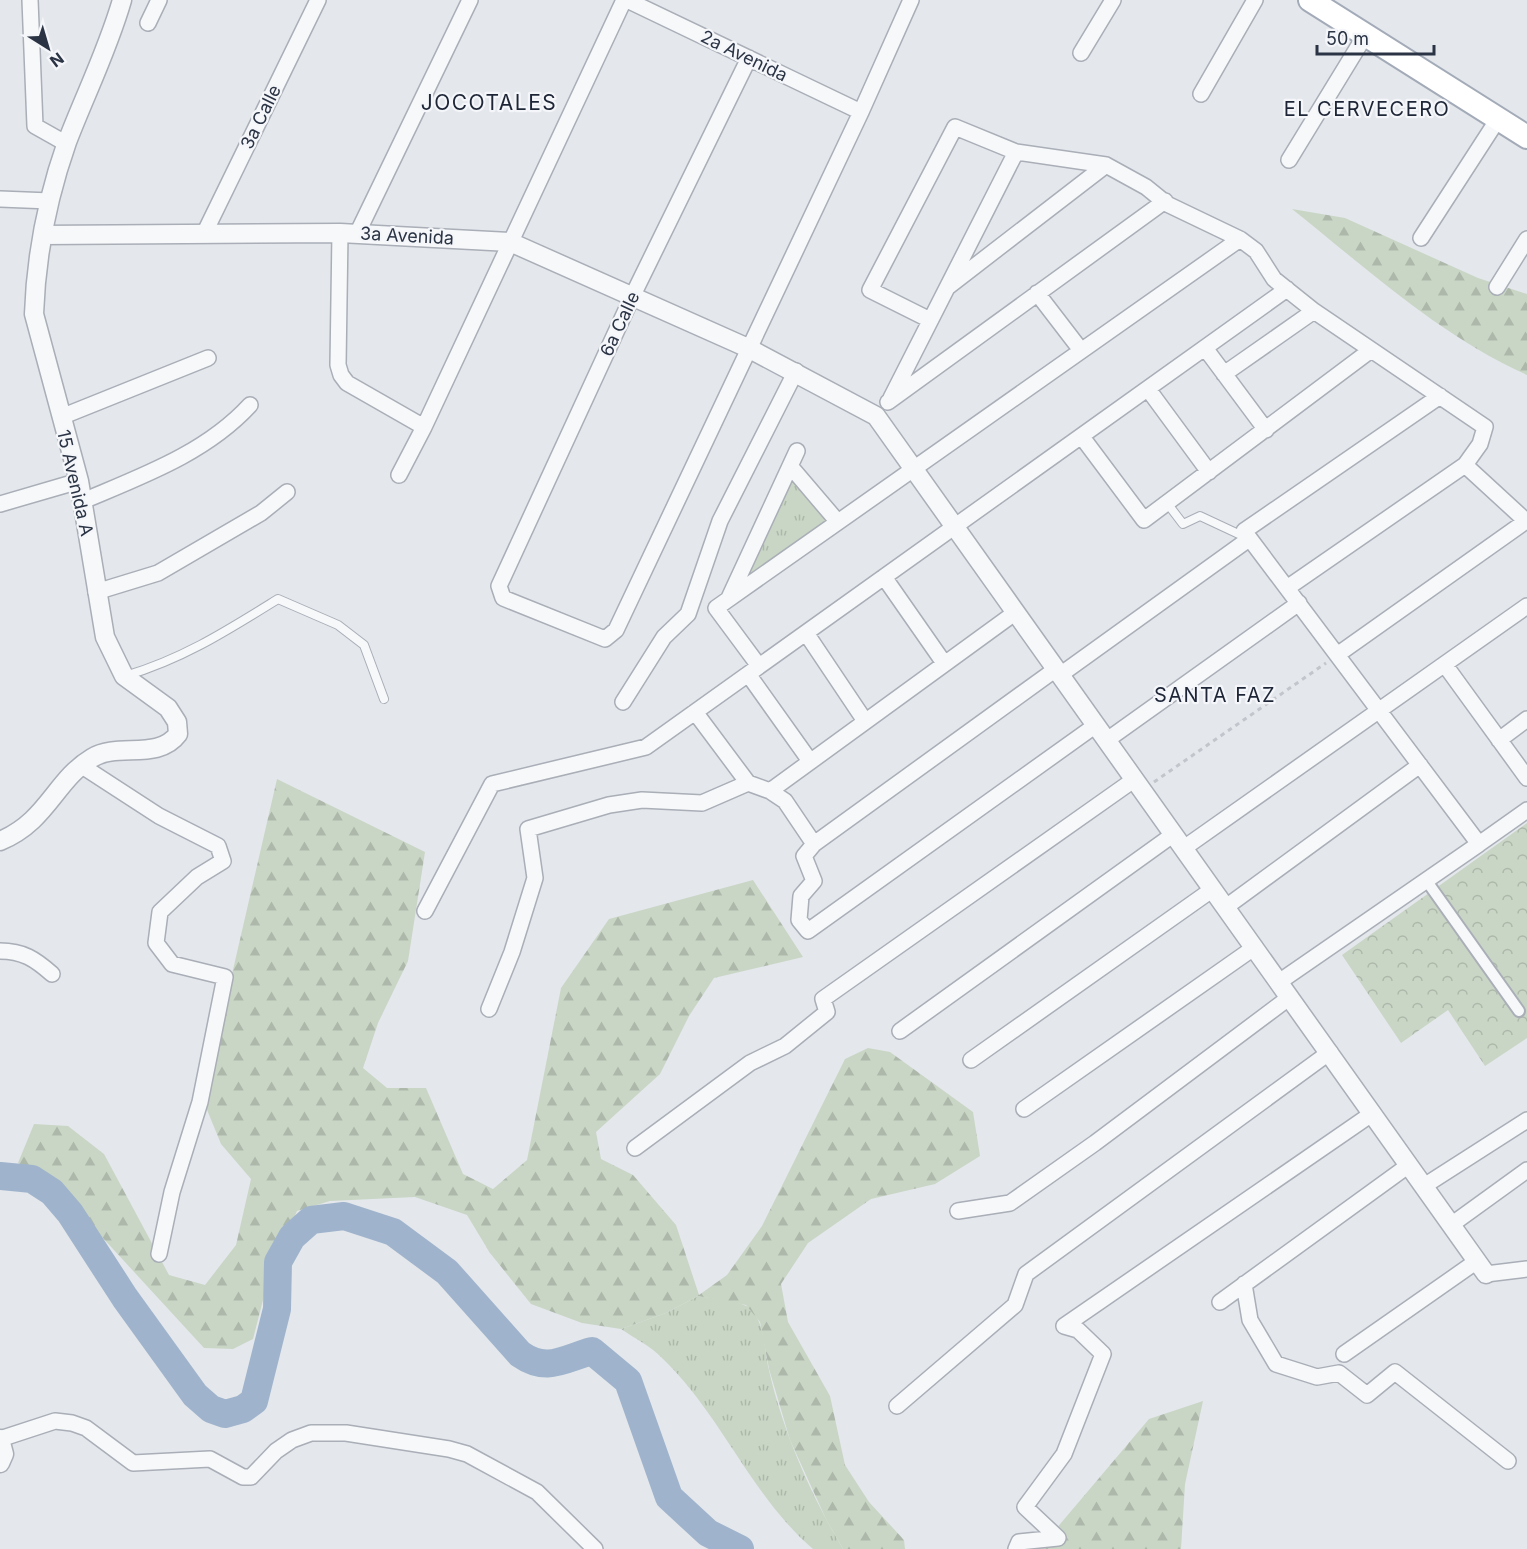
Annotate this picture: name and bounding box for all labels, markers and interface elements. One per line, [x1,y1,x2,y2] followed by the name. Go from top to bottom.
[18,18,78,78] north arrow
[1317,18,1434,56] scale bar
[697,26,791,86] street label: 2a Avenida
[1326,28,1369,49] text: 50 m
[46,48,68,72] text: N
[236,81,285,152] street label: 3a Calle
[421,90,557,115] district label: JOCOTALES
[1284,97,1450,121] district label: EL CERVECERO
[360,223,454,248] street label: 3a Avenida
[595,288,644,359] street label: 6a Calle
[53,428,98,538] street label: 15 Avenida A
[1154,683,1276,707] district label: SANTA FAZ

